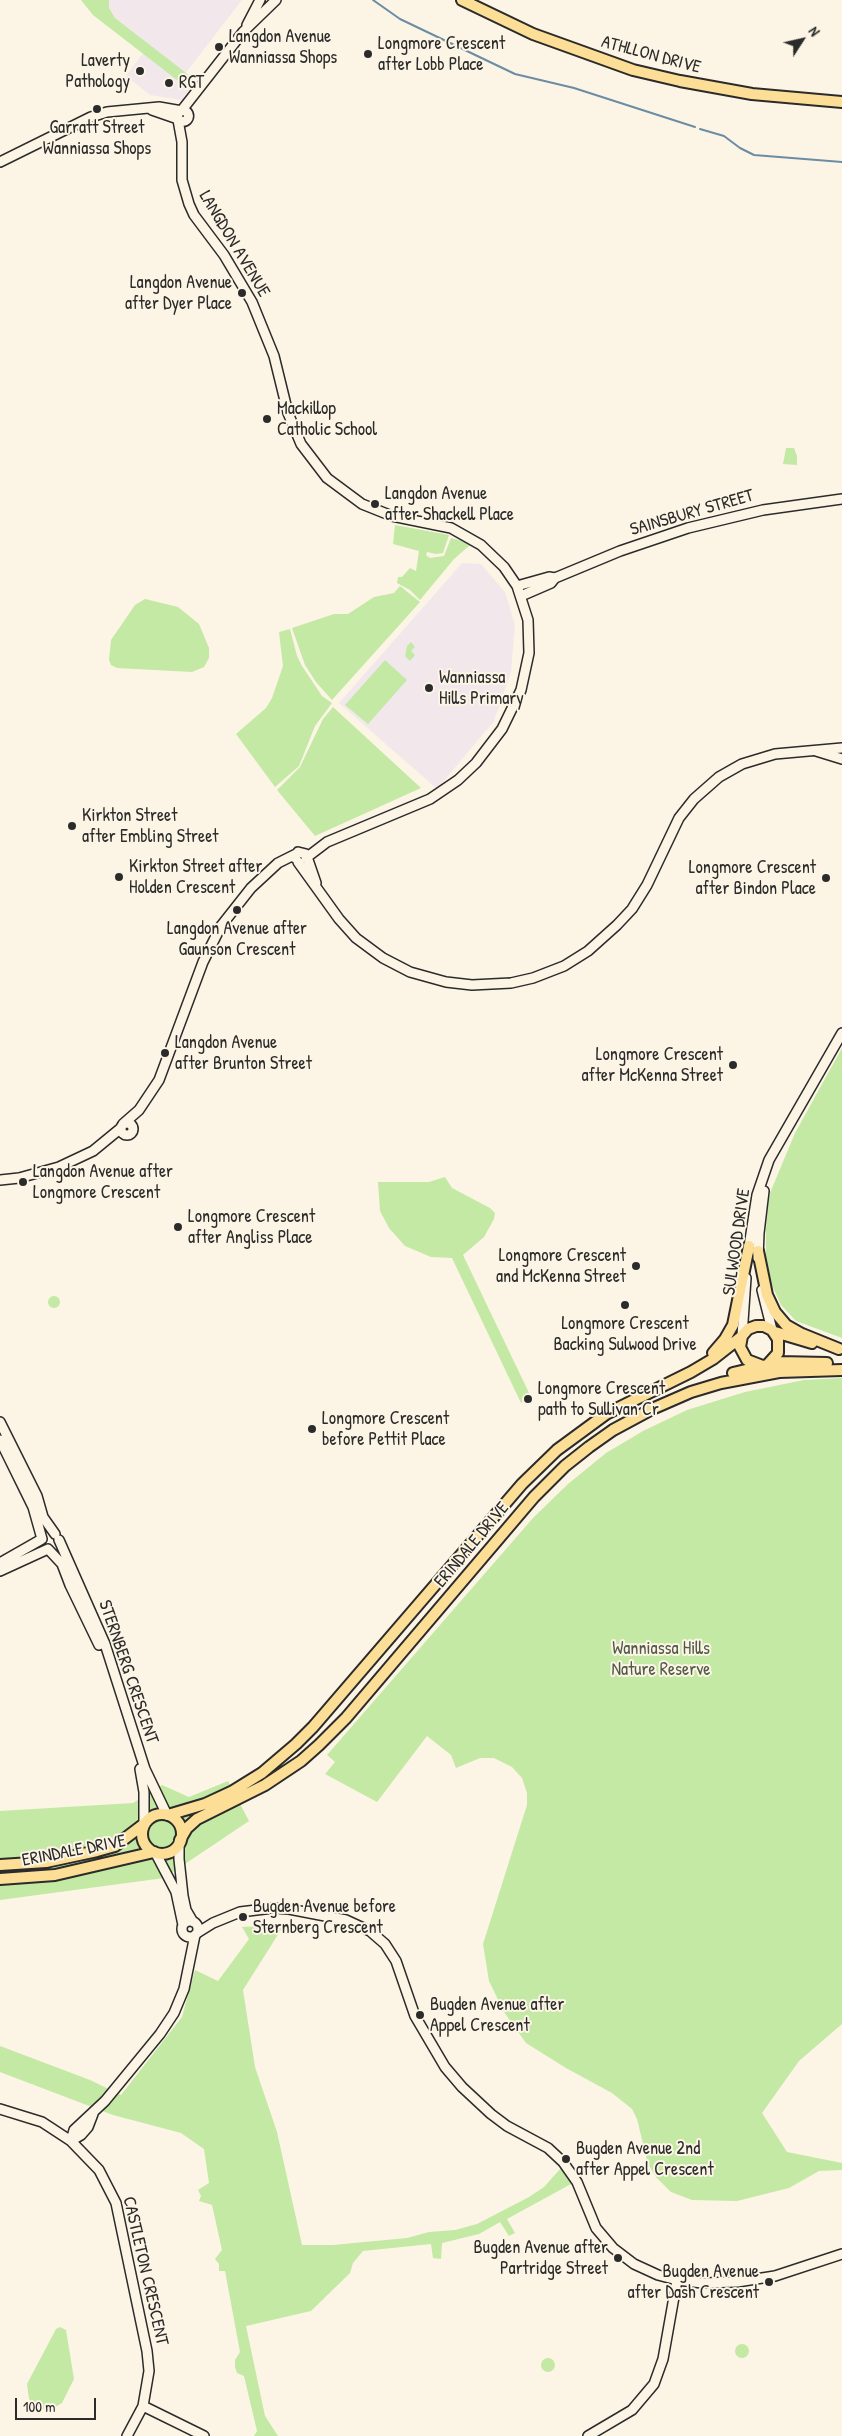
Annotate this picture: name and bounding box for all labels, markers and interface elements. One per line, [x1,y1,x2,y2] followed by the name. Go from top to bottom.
[777,15,827,65] north arrow
[805,23,825,40] text: N
[229,26,337,68] place label: Langdon Avenue Wanniassa Shops
[599,31,703,79] street label: ATHLLON DRIVE
[378,33,505,76] place label: Longmore Crescent after Lobb Place
[213,41,225,53] marker: Langdon Avenue Wanniassa Shops
[362,48,374,60] marker: Longmore Crescent after Lobb Place
[66,50,130,92] place label: Laverty Pathology
[134,65,146,77] marker: Laverty Pathology
[179,72,204,94] place label: RGT
[163,77,175,89] marker: RGT
[91,103,103,115] marker: Garratt Street Wanniassa Shops
[43,117,151,160] place label: Garratt Street Wanniassa Shops
[194,187,274,301] street label: LANGDON AVENUE
[125,272,232,314] place label: Langdon Avenue after Dyer Place
[236,287,248,299] marker: Langdon Avenue after Dyer Place
[277,398,377,440] place label: Mackillop Catholic School
[261,413,273,425] marker: Mackillop Catholic School
[385,483,514,526] place label: Langdon Avenue after Shackell Place
[628,485,756,541] street label: SAINSBURY STREET
[369,498,381,510] marker: Langdon Avenue after Shackell Place
[439,667,524,710] place label: Wanniassa Hills Primary
[423,682,435,694] marker: Wanniassa Hills Primary
[82,805,219,848] place label: Kirkton Street after Embling Street
[66,820,78,832] marker: Kirkton Street after Embling Street
[129,856,262,899] place label: Kirkton Street after Holden Crescent
[689,857,816,900] place label: Longmore Crescent after Bindon Place
[113,871,125,883] marker: Kirkton Street after Holden Crescent
[820,872,832,884] marker: Longmore Crescent after Bindon Place
[231,904,243,916] marker: Langdon Avenue after Gaunson Crescent
[167,918,307,961] place label: Langdon Avenue after Gaunson Crescent
[175,1032,312,1074] place label: Langdon Avenue after Brunton Street
[581,1044,723,1086] place label: Longmore Crescent after McKenna Street
[159,1047,171,1059] marker: Langdon Avenue after Brunton Street
[727,1059,739,1071] marker: Longmore Crescent after McKenna Street
[33,1161,173,1204] place label: Langdon Avenue after Longmore Crescent
[17,1176,29,1188] marker: Langdon Avenue after Longmore Crescent
[719,1187,755,1297] street label: SULWOOD DRIVE
[188,1206,315,1248] place label: Longmore Crescent after Angliss Place
[172,1221,184,1233] marker: Longmore Crescent after Angliss Place
[496,1245,626,1288] place label: Longmore Crescent and McKenna Street
[630,1260,642,1272] marker: Longmore Crescent and McKenna Street
[619,1299,631,1311] marker: Longmore Crescent Backing Sulwood Drive
[553,1313,697,1356] place label: Longmore Crescent Backing Sulwood Drive
[538,1378,665,1420] place label: Longmore Crescent path to Sullivan Cr
[522,1393,534,1405] marker: Longmore Crescent path to Sullivan Cr
[322,1408,449,1450] place label: Longmore Crescent before Pettit Place
[306,1423,318,1435] marker: Longmore Crescent before Pettit Place
[430,1498,514,1592] street label: ERINDALE DRIVE
[93,1597,163,1747] street label: STERNBERG CRESCENT
[612,1638,710,1680] park label: Wanniassa Hills Nature Reserve
[20,1830,128,1872] street label: ERINDALE DRIVE
[253,1896,396,1938] place label: Bugden Avenue before Sternberg Crescent
[237,1911,249,1923] marker: Bugden Avenue before Sternberg Crescent
[430,1994,564,2036] place label: Bugden Avenue after Appel Crescent
[414,2009,426,2021] marker: Bugden Avenue after Appel Crescent
[576,2138,714,2180] place label: Bugden Avenue 2nd after Appel Crescent
[560,2153,572,2165] marker: Bugden Avenue 2nd after Appel Crescent
[117,2194,173,2348] street label: CASTLETON CRESCENT
[474,2237,608,2280] place label: Bugden Avenue after Partridge Street
[612,2252,624,2264] marker: Bugden Avenue after Partridge Street
[627,2261,759,2304] place label: Bugden Avenue after Dash Crescent
[763,2276,775,2288] marker: Bugden Avenue after Dash Crescent
[18,2388,99,2420] scale bar
[23,2396,56,2417] text: 100 m

